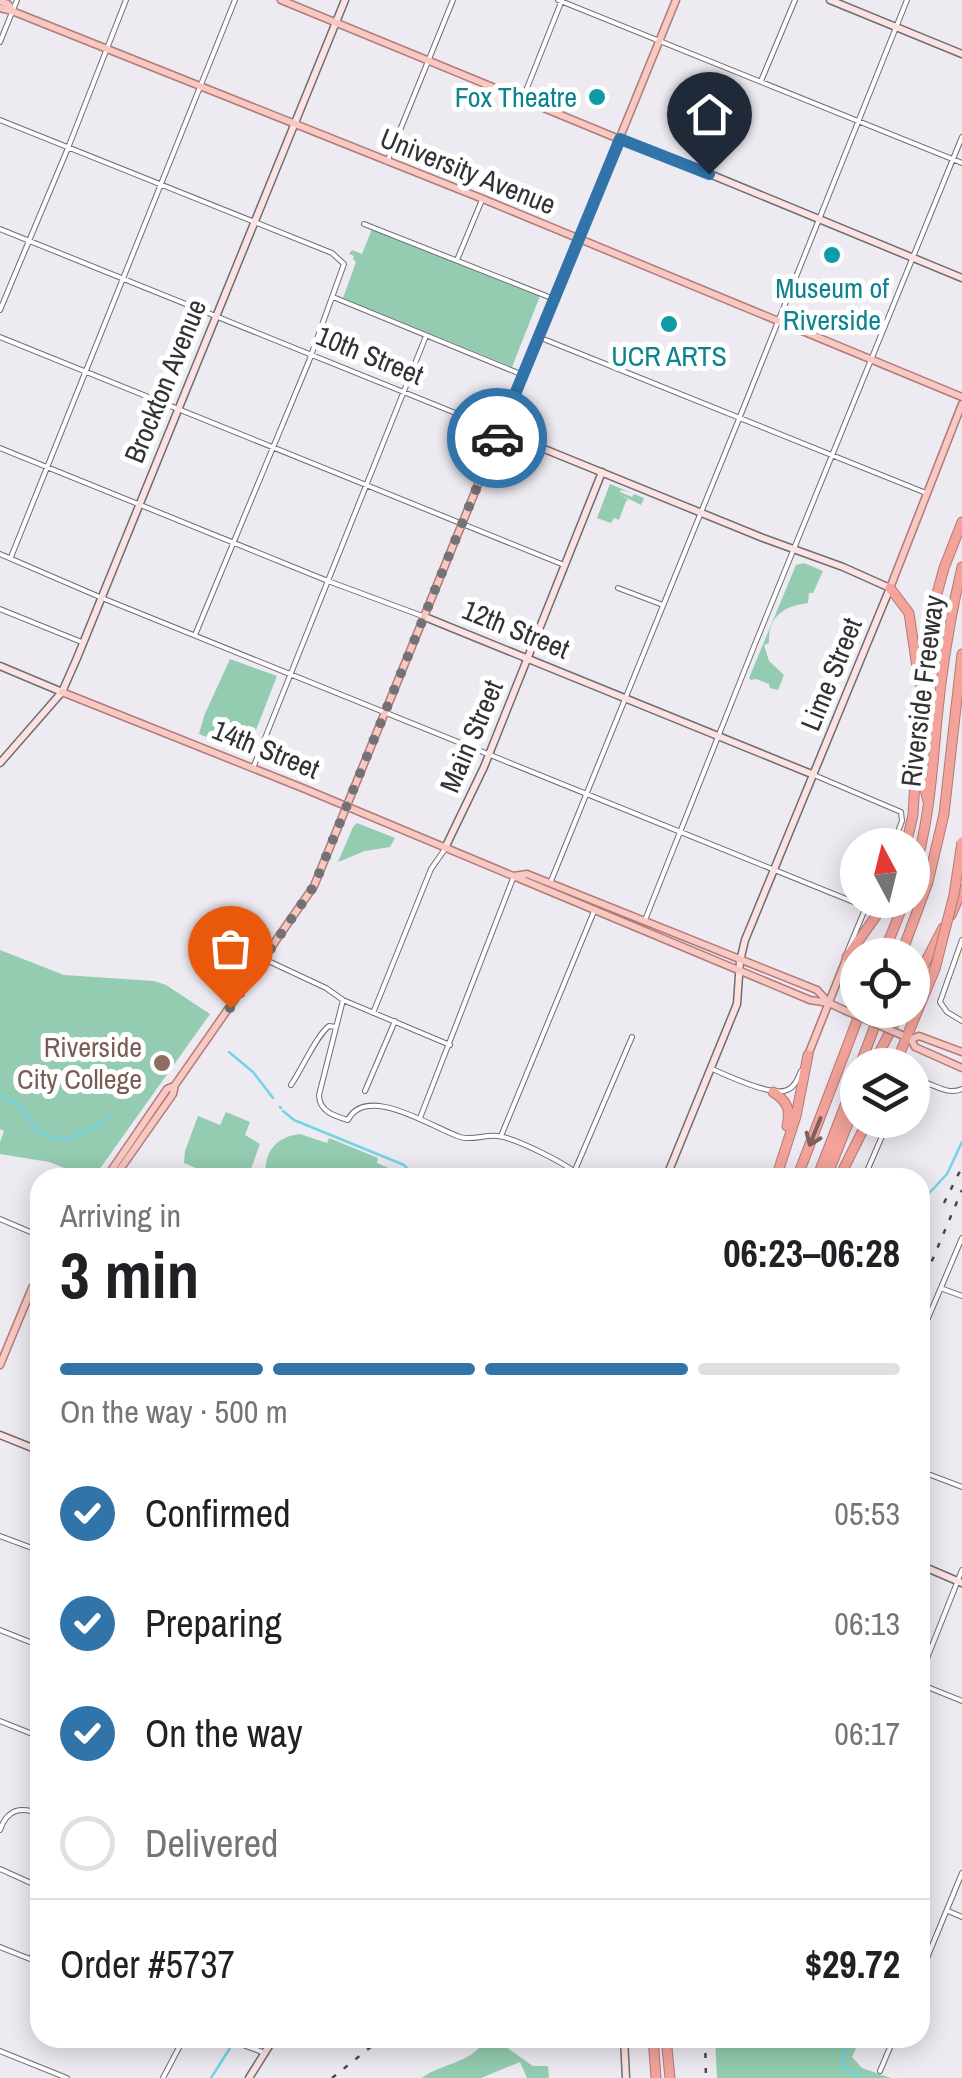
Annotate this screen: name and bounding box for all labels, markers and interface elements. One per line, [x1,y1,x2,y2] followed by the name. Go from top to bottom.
[667,72,752,175] pin
[455,78,577,116] place label: Fox Theatre
[586,86,608,108] marker: Fox Theatre
[682,87,737,142] icon: home
[375,119,561,223] street label: University Avenue
[821,244,843,266] marker: Museum of Riverside
[775,269,889,339] place label: Museum of Riverside
[115,294,215,468] street label: Brockton Avenue
[658,313,680,335] marker: UCR ARTS
[311,316,429,394] street label: 10th Street
[611,337,727,375] place label: UCR ARTS
[447,388,547,488] courier
[470,411,525,466] icon: car
[457,590,575,668] street label: 12th Street
[891,593,953,789] street label: Riverside Freeway
[791,612,871,736] street label: Lime Street
[430,674,512,798] street label: Main Street
[207,710,325,788] street label: 14th Street
[840,828,930,918] north arrow
[840,828,930,1138] map controls
[188,906,273,1009] pin
[203,921,258,976] icon: bag
[840,938,930,1028] button: locate
[17,1028,142,1098] place label: Riverside City College
[840,1048,930,1138] button: layers
[151,1052,173,1074] marker: Riverside City College
[804,1116,822,1147] one-way arrow
[60,1194,181,1237] text: Arriving in
[723,1228,900,1279] text: 06:23–06:28
[60,1231,199,1318] text: 3 min
[60,1390,288,1433] text: On the way · 500 m
[60,1486,115,1541] icon: check
[145,1488,290,1539] text: Confirmed
[834,1492,900,1535] text: 05:53
[60,1596,115,1651] icon: check
[145,1598,282,1649] text: Preparing
[834,1602,900,1645] text: 06:13
[60,1706,115,1761] icon: check
[145,1708,303,1759] text: On the way
[834,1712,900,1755] text: 06:17
[145,1818,278,1869] text: Delivered
[60,1939,235,1990] text: Order #5737
[805,1939,900,1990] text: $29.72

